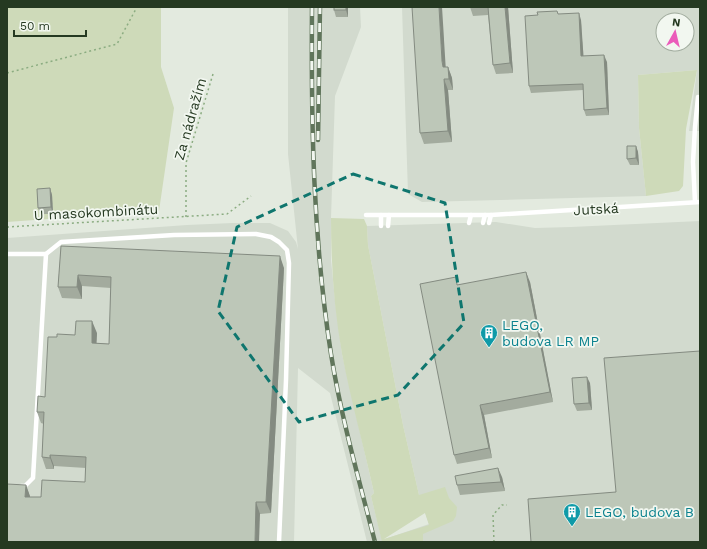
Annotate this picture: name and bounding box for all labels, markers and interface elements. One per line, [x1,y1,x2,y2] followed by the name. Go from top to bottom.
[14,12,86,38] scale bar
[655,12,695,52] north arrow
[671,16,681,30] text: N
[20,19,50,33] text: 50 m
[171,76,209,162] street label: Za nádražím
[573,200,619,218] street label: Jutská
[33,201,159,223] street label: U masokombinátu
[502,317,599,349] place label: LEGO, budova LR MP
[479,323,499,348] building icon: LEGO, budova LR MP
[562,502,582,527] building icon: LEGO, budova B
[585,504,694,520] place label: LEGO, budova B

